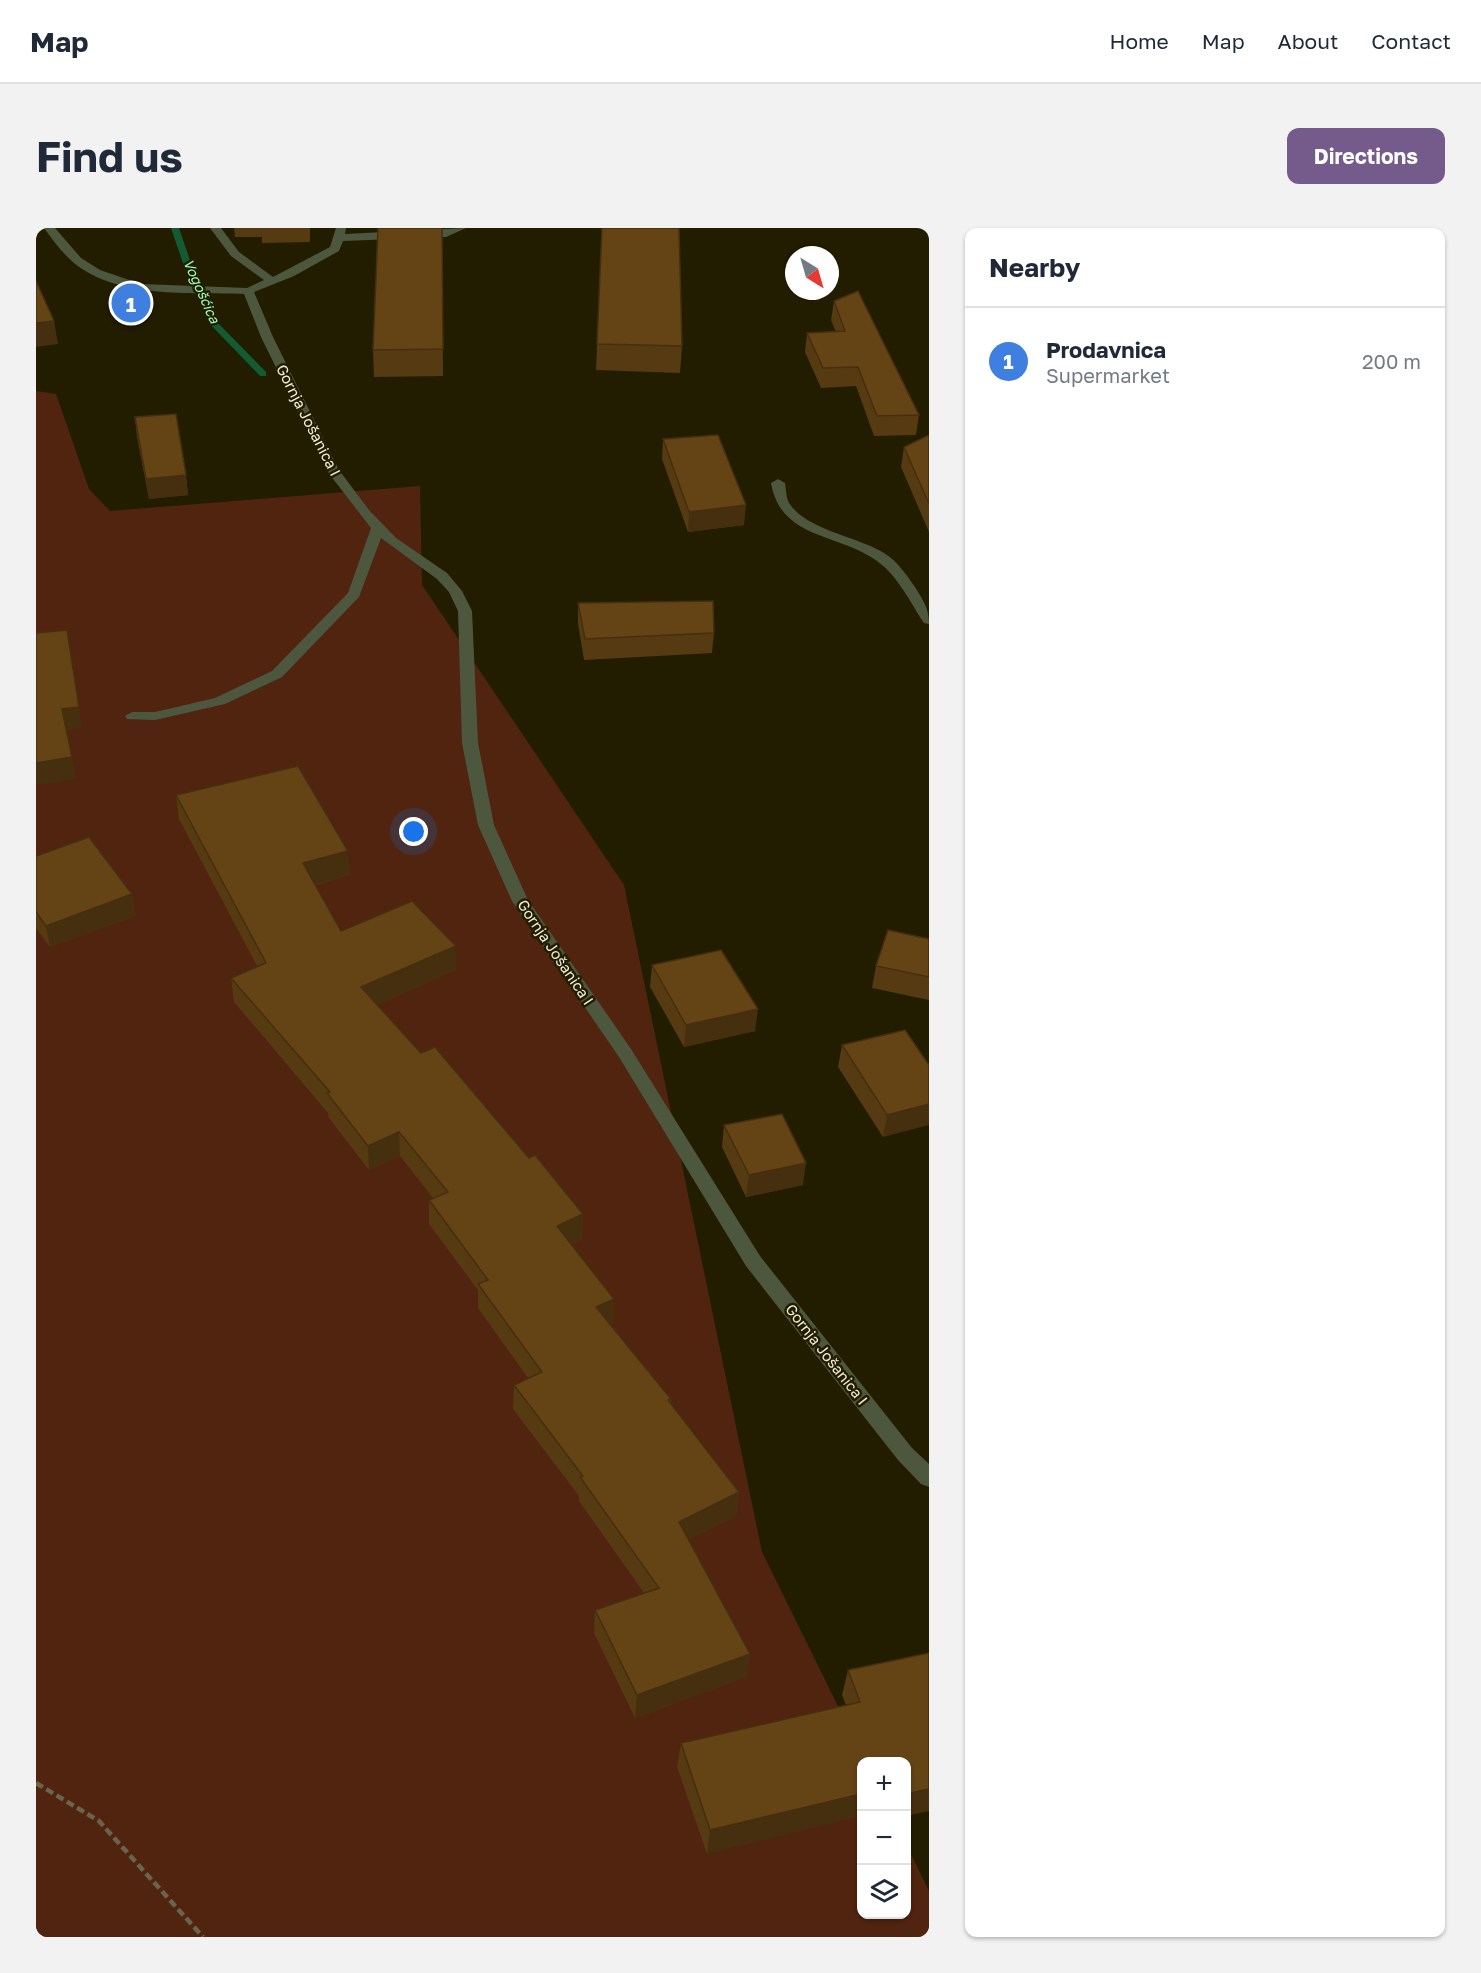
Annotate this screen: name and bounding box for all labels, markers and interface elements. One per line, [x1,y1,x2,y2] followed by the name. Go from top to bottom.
[30,25,88,58] text: Map
[1109,28,1169,54] text: Home
[1202,28,1245,54] text: Map
[1278,28,1338,54] text: About
[1371,28,1451,54] text: Contact
[1287,128,1445,184] button: Directions
[36,131,183,181] text: Find us
[785,246,839,300] north arrow
[989,252,1080,283] text: Nearby
[180,256,224,327] water label: Vogošćica
[112,280,151,326] pin: 1
[1046,336,1166,363] text: Prodavnica
[1003,349,1014,373] text: 1
[1362,349,1421,373] text: 200 m
[273,361,345,479] street label: Gornja Jošanica I
[1046,363,1170,387] text: Supermarket
[399,817,428,846] your location
[514,896,598,1008] street label: Gornja Jošanica I
[782,1300,872,1408] street label: Gornja Jošanica I
[857,1757,911,1919] map controls
[857,1757,911,1811] button: +
[857,1811,911,1865] button: −
[857,1865,911,1919] button: layers

